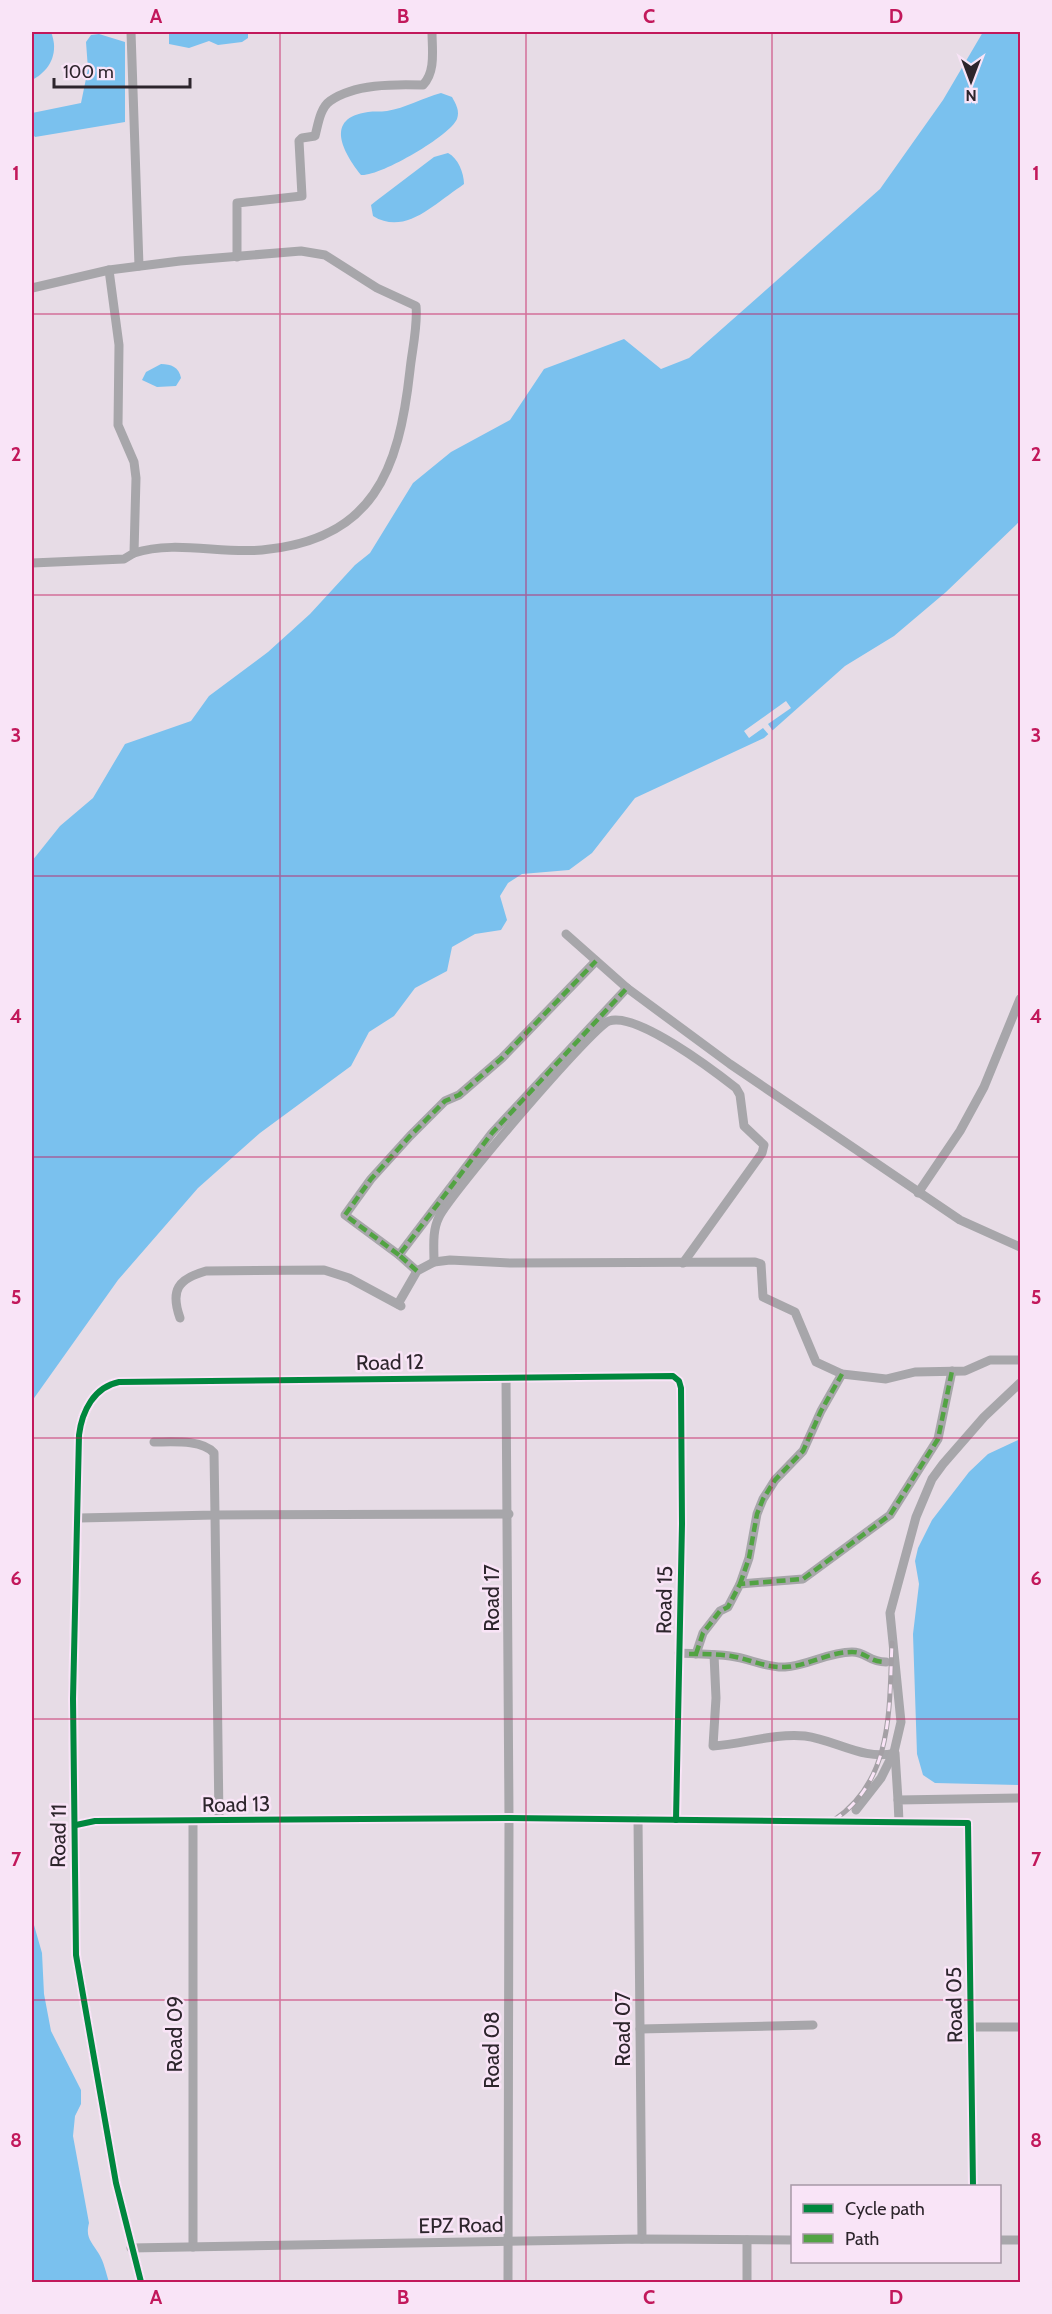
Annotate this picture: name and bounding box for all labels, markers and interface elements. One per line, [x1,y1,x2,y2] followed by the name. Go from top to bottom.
[150,4,163,28] text: A
[397,4,409,28] text: B
[643,4,655,28] text: C
[889,4,903,28] text: D
[54,51,190,89] scale bar
[941,51,1001,111] north arrow
[63,61,114,83] text: 100 m
[965,86,977,105] text: N
[12,161,20,185] text: 1
[1032,161,1040,185] text: 1
[11,442,21,466] text: 2
[1031,442,1041,466] text: 2
[11,723,21,747] text: 3
[1031,723,1041,747] text: 3
[10,1004,22,1028] text: 4
[1030,1004,1042,1028] text: 4
[11,1285,21,1309] text: 5
[1031,1285,1041,1309] text: 5
[356,1349,424,1375] street label: Road 12
[479,1564,504,1632] street label: Road 17
[10,1566,22,1590] text: 6
[651,1566,677,1634] street label: Road 15
[1030,1566,1042,1590] text: 6
[202,1791,270,1817] street label: Road 13
[45,1804,71,1868] street label: Road 11
[11,1847,22,1871] text: 7
[1031,1847,1042,1871] text: 7
[941,1967,967,2043] street label: Road 05
[610,1991,635,2067] street label: Road 07
[162,1996,187,2072] street label: Road 09
[479,2011,504,2089] street label: Road 08
[10,2128,22,2152] text: 8
[1030,2128,1042,2152] text: 8
[791,2185,1001,2263] legend
[845,2198,925,2220] text: Cycle path
[418,2212,504,2238] street label: EPZ Road
[845,2228,879,2250] text: Path
[150,2285,163,2309] text: A
[397,2285,409,2309] text: B
[643,2285,655,2309] text: C
[889,2285,903,2309] text: D

